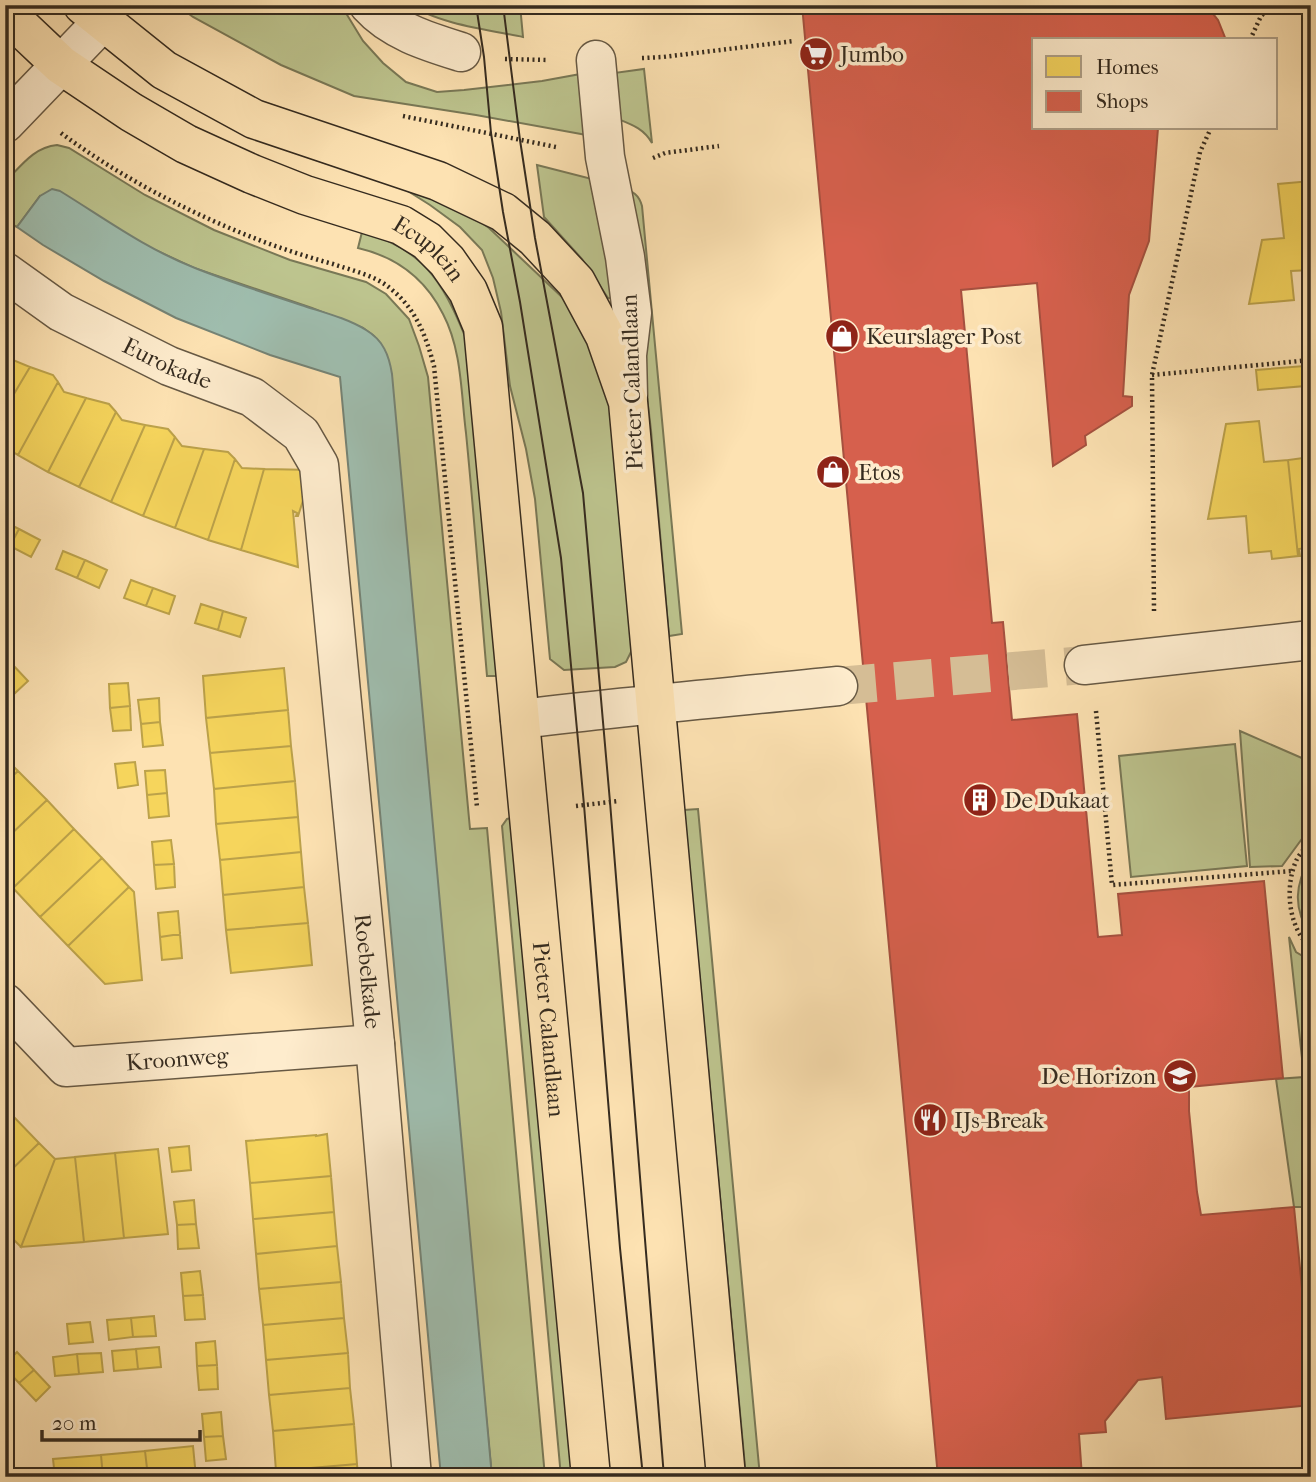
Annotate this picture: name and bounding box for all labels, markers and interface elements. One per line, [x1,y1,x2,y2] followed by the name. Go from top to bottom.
[797,35,835,73] supermarket icon: Jumbo
[1032,38,1278,130] legend
[838,41,904,68] place label: Jumbo
[1096,55,1159,79] text: Homes
[1096,89,1149,113] text: Shops
[388,210,471,287] street label: Ecuplein
[615,293,649,470] street label: Pieter Calandlaan
[823,317,861,355] shop icon: Keurslager Post
[866,323,1022,350] place label: Keurslager Post
[118,332,216,394] street label: Eurokade
[814,453,852,491] shop icon: Etos
[858,459,900,486] place label: Etos
[961,781,999,819] building icon: De Dukaat
[1004,787,1110,814] place label: De Dukaat
[349,912,387,1030] street label: Roebelkade
[527,940,571,1119] street label: Pieter Calandlaan
[125,1041,230,1076] street label: Kroonweg
[1161,1057,1199,1095] school or university icon: De Horizon
[1041,1063,1157,1090] place label: De Horizon
[911,1101,949,1139] restaurant icon: IJs-Break
[954,1107,1045,1134] place label: IJs-Break
[42,1398,200,1442] scale bar
[52,1411,97,1435] text: 20 m

